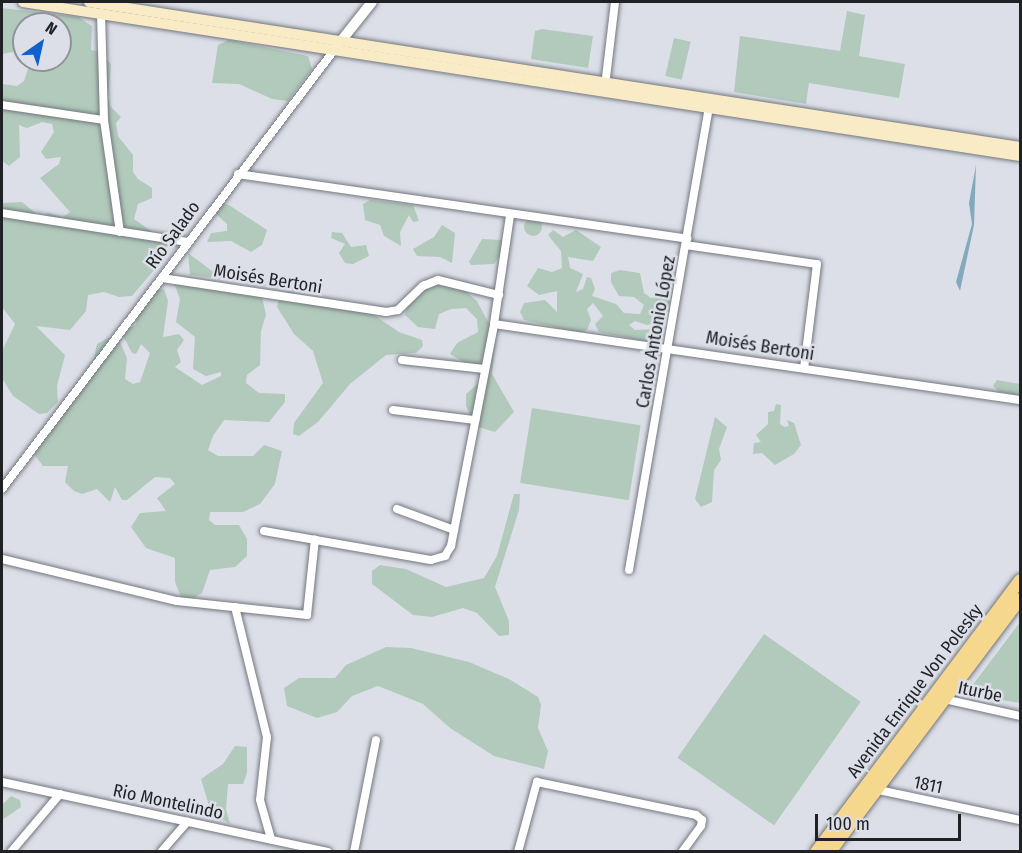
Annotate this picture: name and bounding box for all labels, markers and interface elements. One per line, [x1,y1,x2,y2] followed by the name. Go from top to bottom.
[12,12,72,72] north arrow
[42,18,61,39] text: N
[141,197,205,273] street label: Río Salado
[632,254,680,410] street label: Carlos Antonio López
[212,260,324,298] street label: Moisés Bertoni
[704,327,816,365] street label: Moisés Bertoni
[843,600,987,782] street label: Avenida Enrique Von Polesky
[956,677,1004,707] street label: Iturbe
[911,771,945,799] street label: 1811
[111,780,225,824] street label: Rio Montelindo
[818,802,964,840] scale bar
[826,813,870,835] text: 100 m

